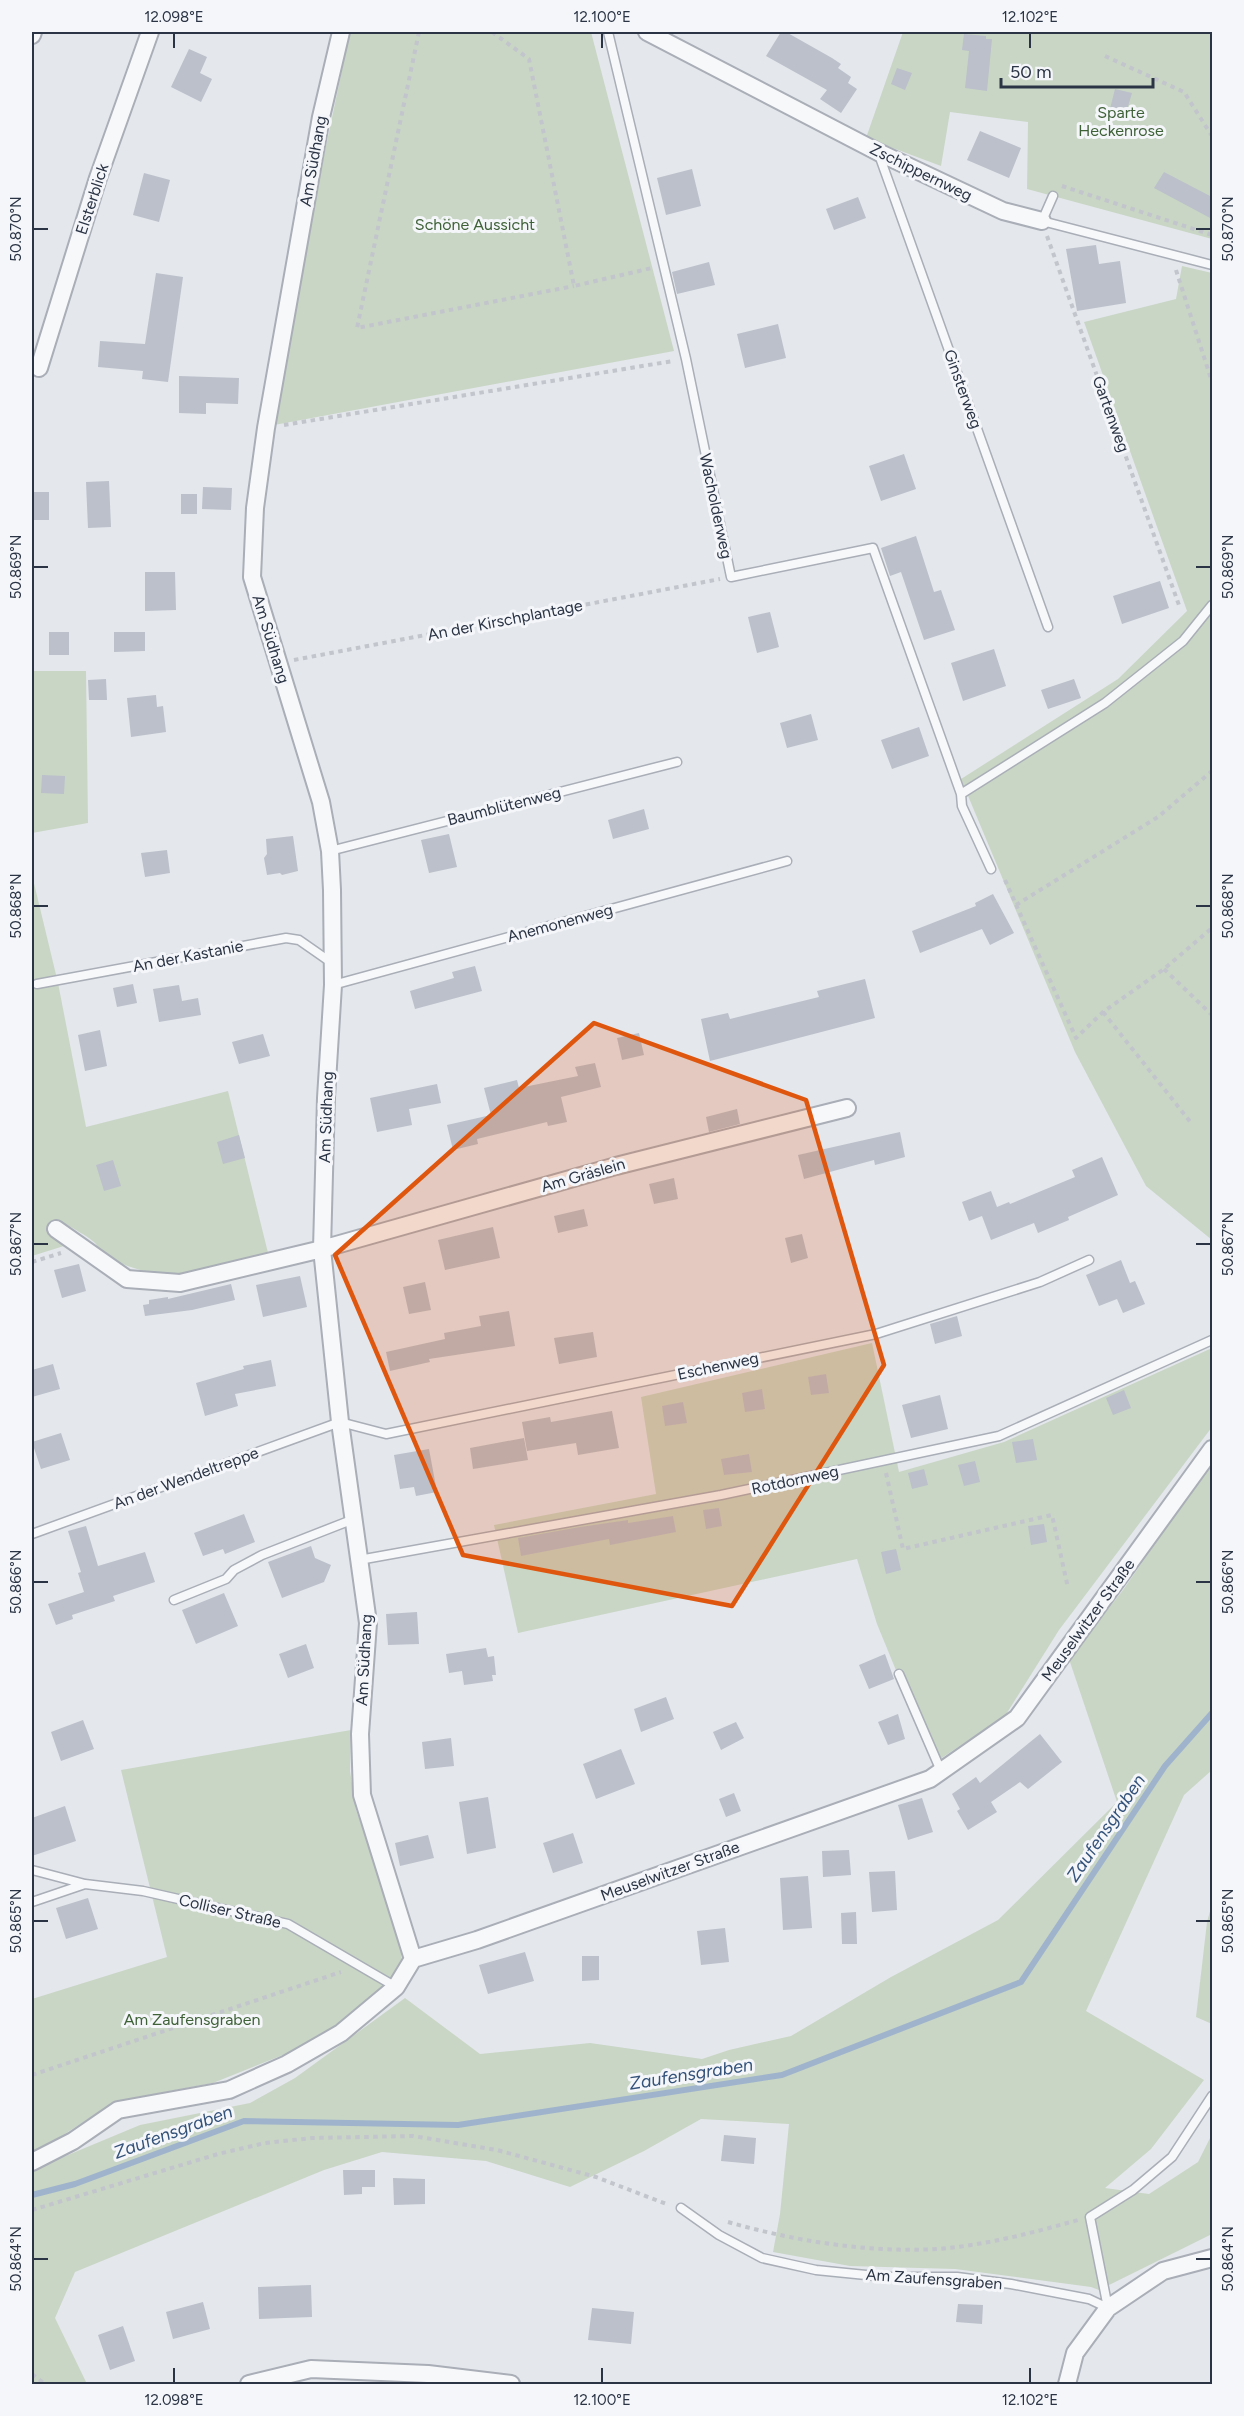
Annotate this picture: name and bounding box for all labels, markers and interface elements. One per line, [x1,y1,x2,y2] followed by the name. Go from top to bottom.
[144,8,204,26] text: 12.098°E
[573,8,631,26] text: 12.100°E
[1002,8,1058,26] text: 12.102°E
[1001,51,1152,89] scale bar
[1010,61,1052,83] text: 50 m
[1078,103,1164,140] park label: Sparte Heckenrose
[296,114,330,208] street label: Am Südhang
[867,139,975,205] street label: Zschippernweg
[72,161,112,237] street label: Elsterblick
[7,196,25,262] text: 50.870°N
[1219,196,1237,262] text: 50.870°N
[415,215,535,234] park label: Schöne Aussicht
[940,347,986,431] street label: Ginsterweg
[1088,373,1134,455] street label: Gartenweg
[696,452,736,560] street label: Wacholderweg
[7,535,25,599] text: 50.869°N
[1219,535,1237,599] text: 50.869°N
[248,592,294,686] street label: Am Südhang
[426,596,584,644] street label: An der Kirschplantage
[445,783,563,829] street label: Baumblütenweg
[7,873,25,939] text: 50.868°N
[1219,873,1237,939] text: 50.868°N
[505,900,615,946] street label: Anemonenweg
[131,936,245,976] street label: An der Kastanie
[315,1071,337,1163] street label: Am Südhang
[539,1154,627,1196] street label: Am Gräslein
[7,1212,25,1276] text: 50.867°N
[1219,1212,1237,1276] text: 50.867°N
[676,1348,760,1384] street label: Eschenweg
[111,1443,261,1513] street label: An der Wendeltreppe
[750,1461,840,1499] street label: Rotdornweg
[7,1550,25,1614] text: 50.866°N
[1219,1550,1237,1614] text: 50.866°N
[1037,1555,1139,1685] street label: Meuselwitzer Straße
[352,1614,376,1706] street label: Am Südhang
[1062,1770,1150,1886] water label: Zaufensgraben
[598,1837,742,1905] street label: Meuselwitzer Straße
[7,1889,25,1953] text: 50.865°N
[1219,1889,1237,1953] text: 50.865°N
[177,1890,283,1932] street label: Colliser Straße
[124,2010,260,2029] park label: Am Zaufensgraben
[628,2053,754,2095] water label: Zaufensgraben
[111,2100,235,2164] water label: Zaufensgraben
[7,2226,25,2292] text: 50.864°N
[1219,2226,1237,2292] text: 50.864°N
[865,2265,1003,2293] street label: Am Zaufensgraben
[144,2391,204,2409] text: 12.098°E
[573,2391,631,2409] text: 12.100°E
[1002,2391,1058,2409] text: 12.102°E

